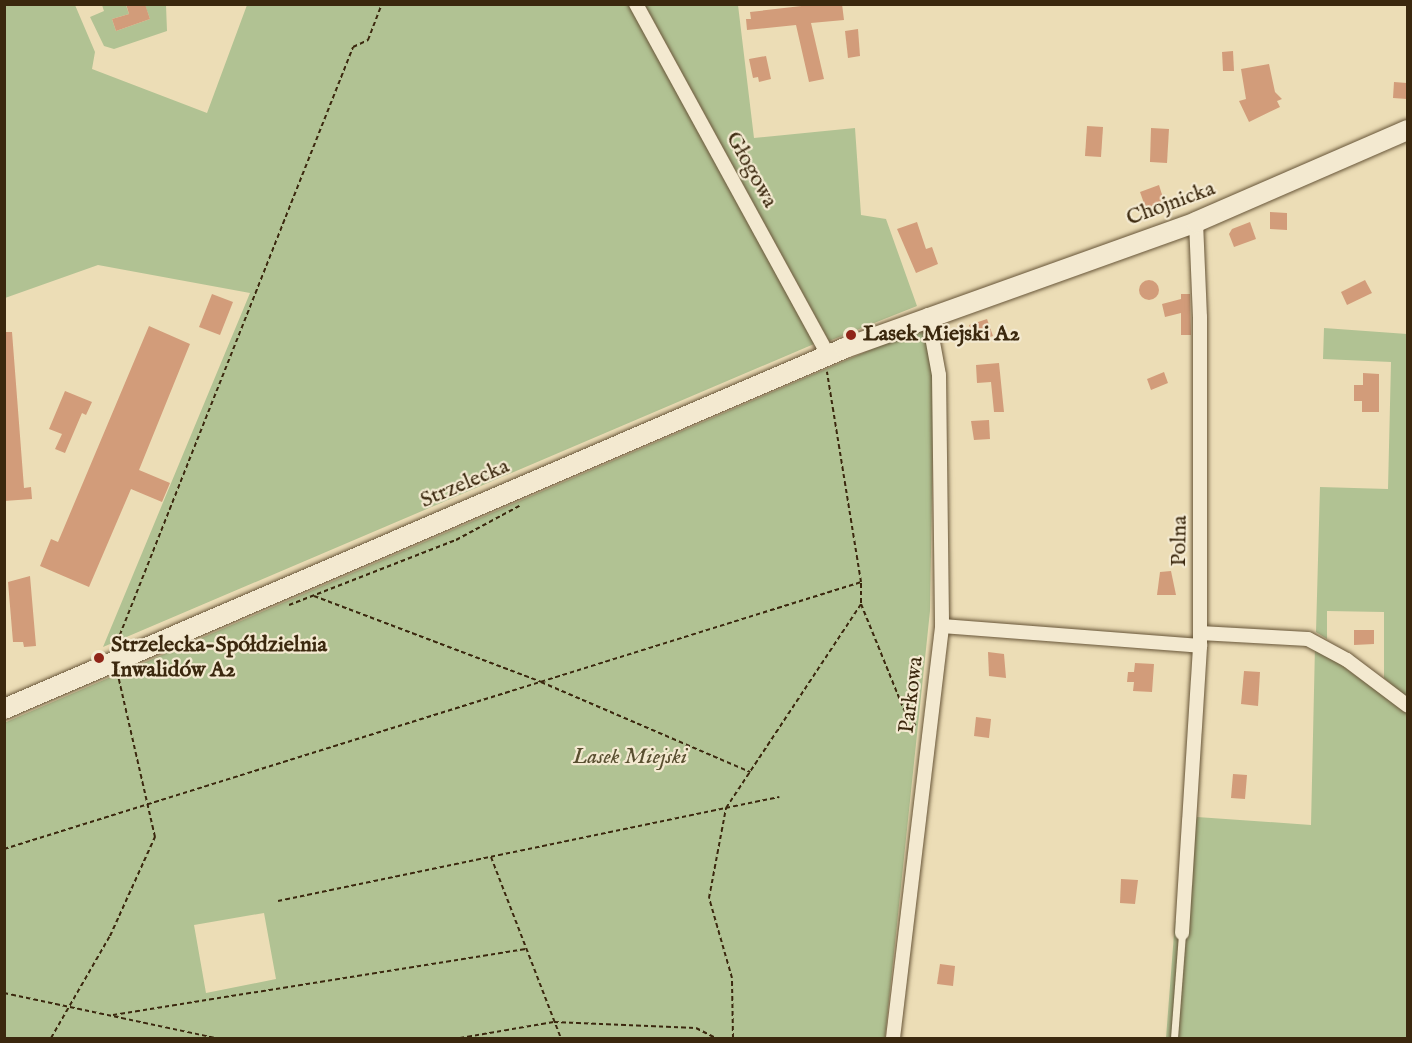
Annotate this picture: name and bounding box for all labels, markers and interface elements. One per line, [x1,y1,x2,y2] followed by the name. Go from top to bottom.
[719,127,783,213] street label: Głogowa
[1123,176,1219,232] street label: Chojnicka
[863,322,1020,348] place label: Lasek Miejski A2
[844,328,858,342] marker: Lasek Miejski A2
[417,453,513,515] street label: Strzelecka
[1166,515,1194,567] street label: Polna
[111,632,327,684] place label: Strzelecka-Spółdzielnia Inwalidów A2
[92,651,106,665] marker: Strzelecka-Spółdzielnia Inwalidów A2
[894,655,930,735] street label: Parkowa
[573,745,687,771] park label: Lasek Miejski

